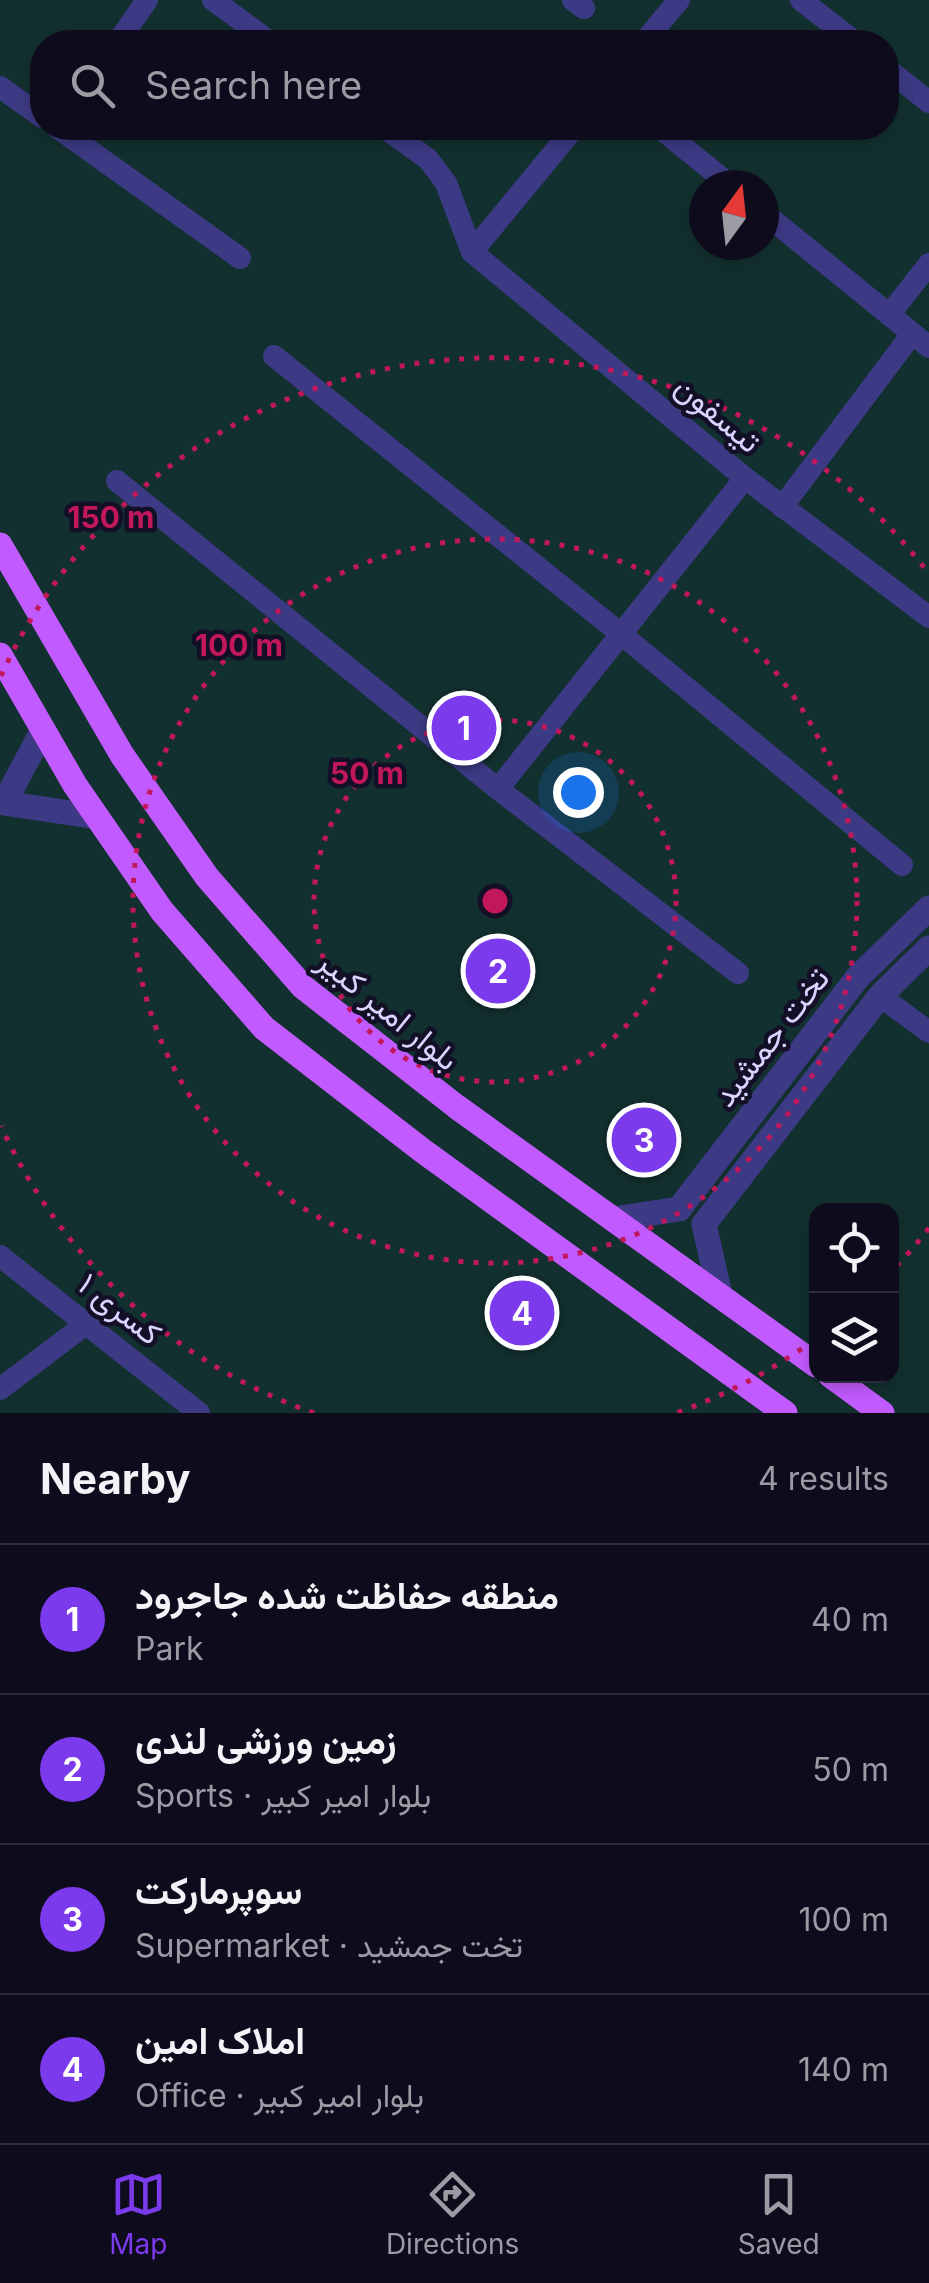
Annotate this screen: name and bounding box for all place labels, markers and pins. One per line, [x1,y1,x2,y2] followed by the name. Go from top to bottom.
[432,690,496,766] pin: 1
[477,883,513,919] centre of rings
[466,934,530,1008] pin: 2
[612,1102,676,1178] pin: 3
[490,1276,554,1350] pin: 4

